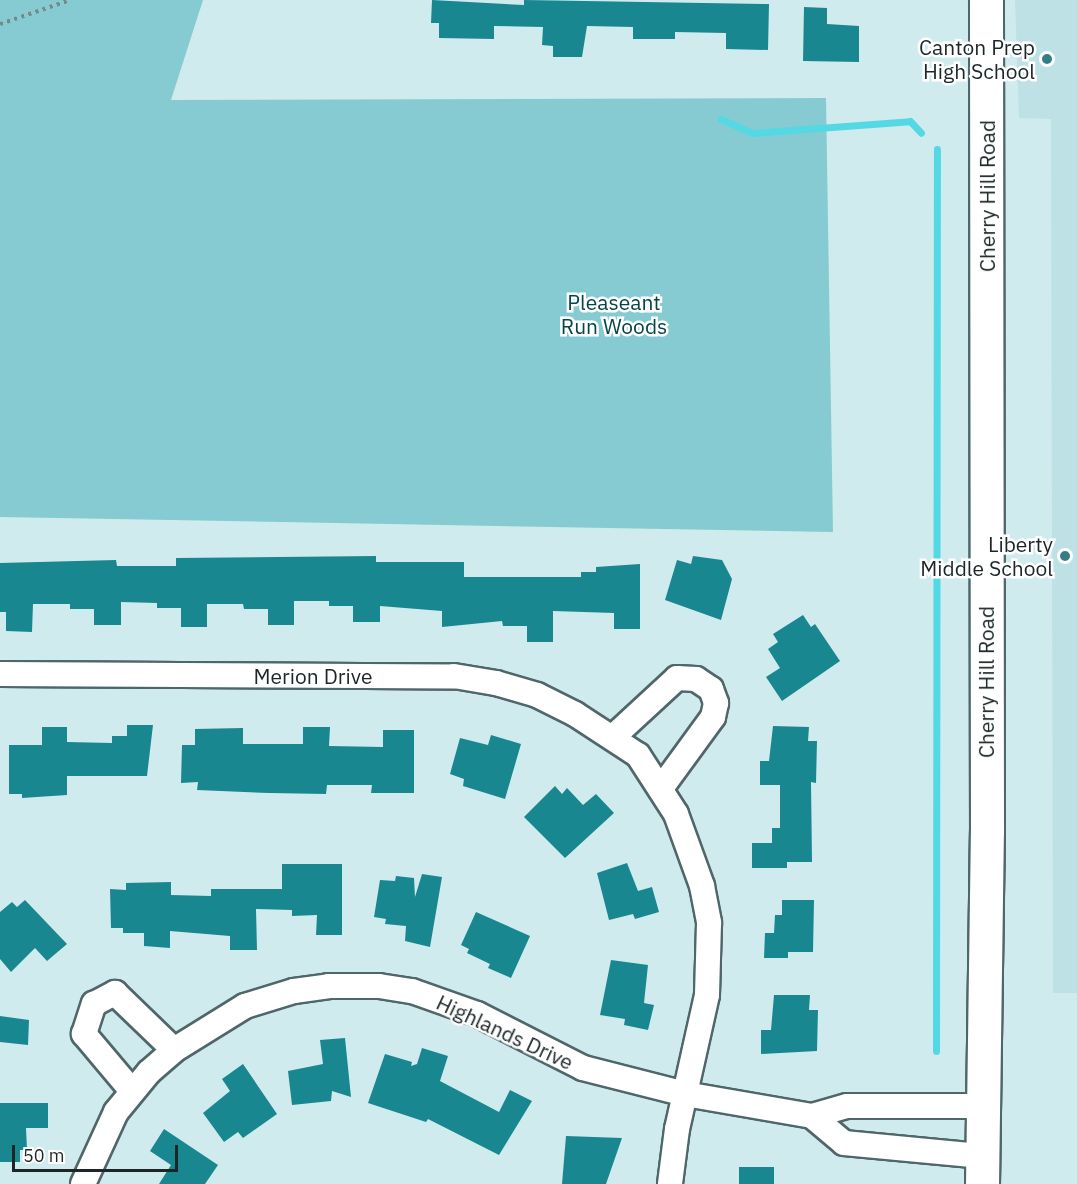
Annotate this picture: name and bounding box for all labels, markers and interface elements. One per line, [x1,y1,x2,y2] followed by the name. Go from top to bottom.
[919,34,1035,84] place label: Canton Prep High School
[1040,52,1054,66] marker: Canton Prep High School
[974,120,1000,272] street label: Cherry Hill Road
[561,289,667,339] park label: Pleaseant Run Woods
[920,531,1053,581] place label: Liberty Middle School
[1058,549,1072,563] marker: Liberty Middle School
[973,606,999,758] street label: Cherry Hill Road
[254,663,372,689] street label: Merion Drive
[433,989,577,1075] street label: Highlands Drive
[15,1133,182,1171] scale bar
[23,1144,65,1167] text: 50 m

